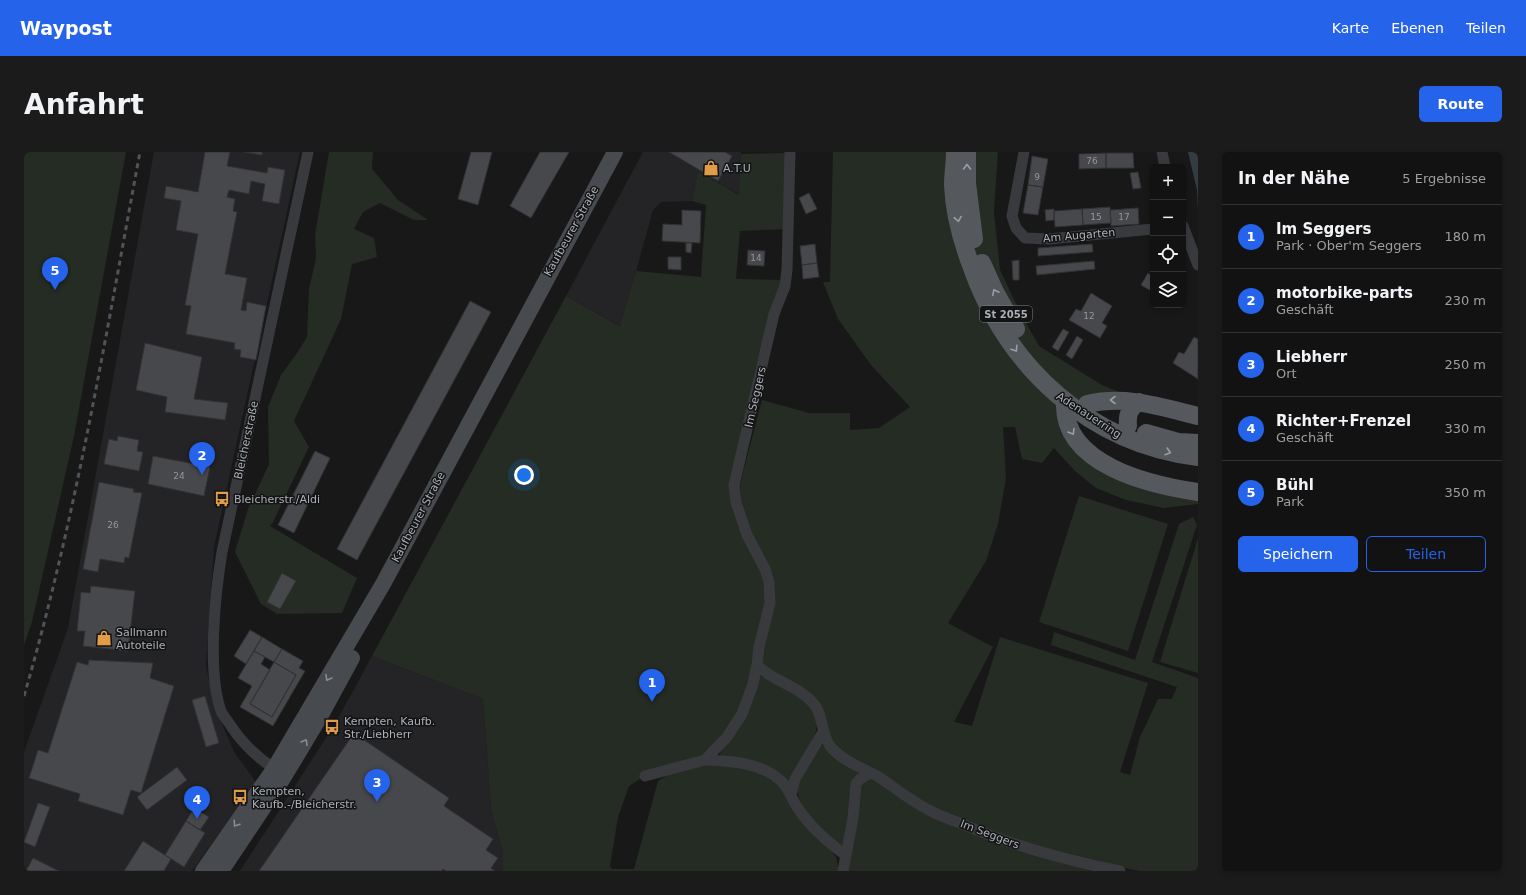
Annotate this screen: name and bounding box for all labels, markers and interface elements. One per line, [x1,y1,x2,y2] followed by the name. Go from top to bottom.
[20,17,112,39] text: Waypost
[1332,20,1369,36] text: Karte
[1391,20,1444,36] text: Ebenen
[1466,20,1506,36] text: Teilen
[1419,86,1502,122] button: Route
[24,88,144,121] text: Anfahrt
[1086,156,1098,166] house number: 76
[702,159,720,177] shop icon: A.T.U
[723,162,751,175] place label: A.T.U
[963,164,971,170] one-way arrow
[1150,164,1186,308] map controls
[1150,164,1186,200] button: +
[1238,168,1350,188] text: In der Nähe
[1402,171,1486,186] text: 5 Ergebnisse
[1034,172,1040,182] house number: 9
[541,184,602,278] street label: Kaufbeurer Straße
[1150,200,1186,236] button: −
[1090,212,1102,222] house number: 15
[1118,212,1130,222] house number: 17
[953,215,962,222] one-way arrow
[1276,220,1371,238] text: Im Seggers
[1042,226,1116,245] street label: Am Augarten
[1246,229,1256,244] text: 1
[1444,229,1486,244] text: 180 m
[1150,236,1186,272] button: locate
[1276,238,1422,253] text: Park · Ober'm Seggers
[750,253,762,263] house number: 14
[42,257,68,290] pin: 5
[1150,272,1186,308] button: layers
[1276,284,1413,302] text: motorbike-parts
[992,289,1000,297] one-way arrow
[1246,293,1256,308] text: 2
[1444,293,1486,308] text: 230 m
[1276,302,1334,317] text: Geschäft
[980,306,1032,322] road number: St 2055
[1083,311,1095,321] house number: 12
[1010,345,1018,352] one-way arrow
[1276,348,1347,366] text: Liebherr
[1246,357,1256,372] text: 3
[1444,357,1486,372] text: 250 m
[742,365,769,429] street label: Im Seggers
[1276,366,1297,381] text: Ort
[1054,390,1123,441] street label: Adenauerring
[1110,396,1116,404] one-way arrow
[232,400,261,480] street label: Bleicherstraße
[1276,412,1411,430] text: Richter+Frenzel
[1246,421,1256,436] text: 4
[1444,421,1486,436] text: 330 m
[1067,428,1074,435] one-way arrow
[1276,430,1334,445] text: Geschäft
[189,442,215,475] pin: 2
[1164,447,1171,456] one-way arrow
[514,465,534,485] your location
[389,470,448,565] street label: Kaufbeurer Straße
[173,471,185,481] house number: 24
[1276,476,1314,494] text: Bühl
[1246,485,1256,500] text: 5
[1444,485,1486,500] text: 350 m
[213,490,231,508] bus stop icon: Bleicherstr./Aldi
[234,493,320,506] place label: Bleicherstr./Aldi
[1276,494,1304,509] text: Park
[107,520,119,530] house number: 26
[1238,536,1358,572] button: Speichern
[1366,536,1486,572] button: Teilen
[116,626,167,652] place label: Sallmann Autoteile
[95,629,113,647] shop icon: Sallmann Autoteile
[639,669,665,702] pin: 1
[325,674,333,681] one-way arrow
[344,715,435,741] place label: Kempten, Kaufb. Str./Liebherr
[323,718,341,736] bus stop icon: Kempten, Kaufb. Str./Liebherr
[300,739,308,746] one-way arrow
[364,769,390,802] pin: 3
[252,785,357,811] place label: Kempten, Kaufb.-/Bleicherstr.
[184,786,210,819] pin: 4
[231,788,249,806] bus stop icon: Kempten, Kaufb.-/Bleicherstr.
[958,817,1021,852] street label: Im Seggers
[234,819,241,826] one-way arrow

